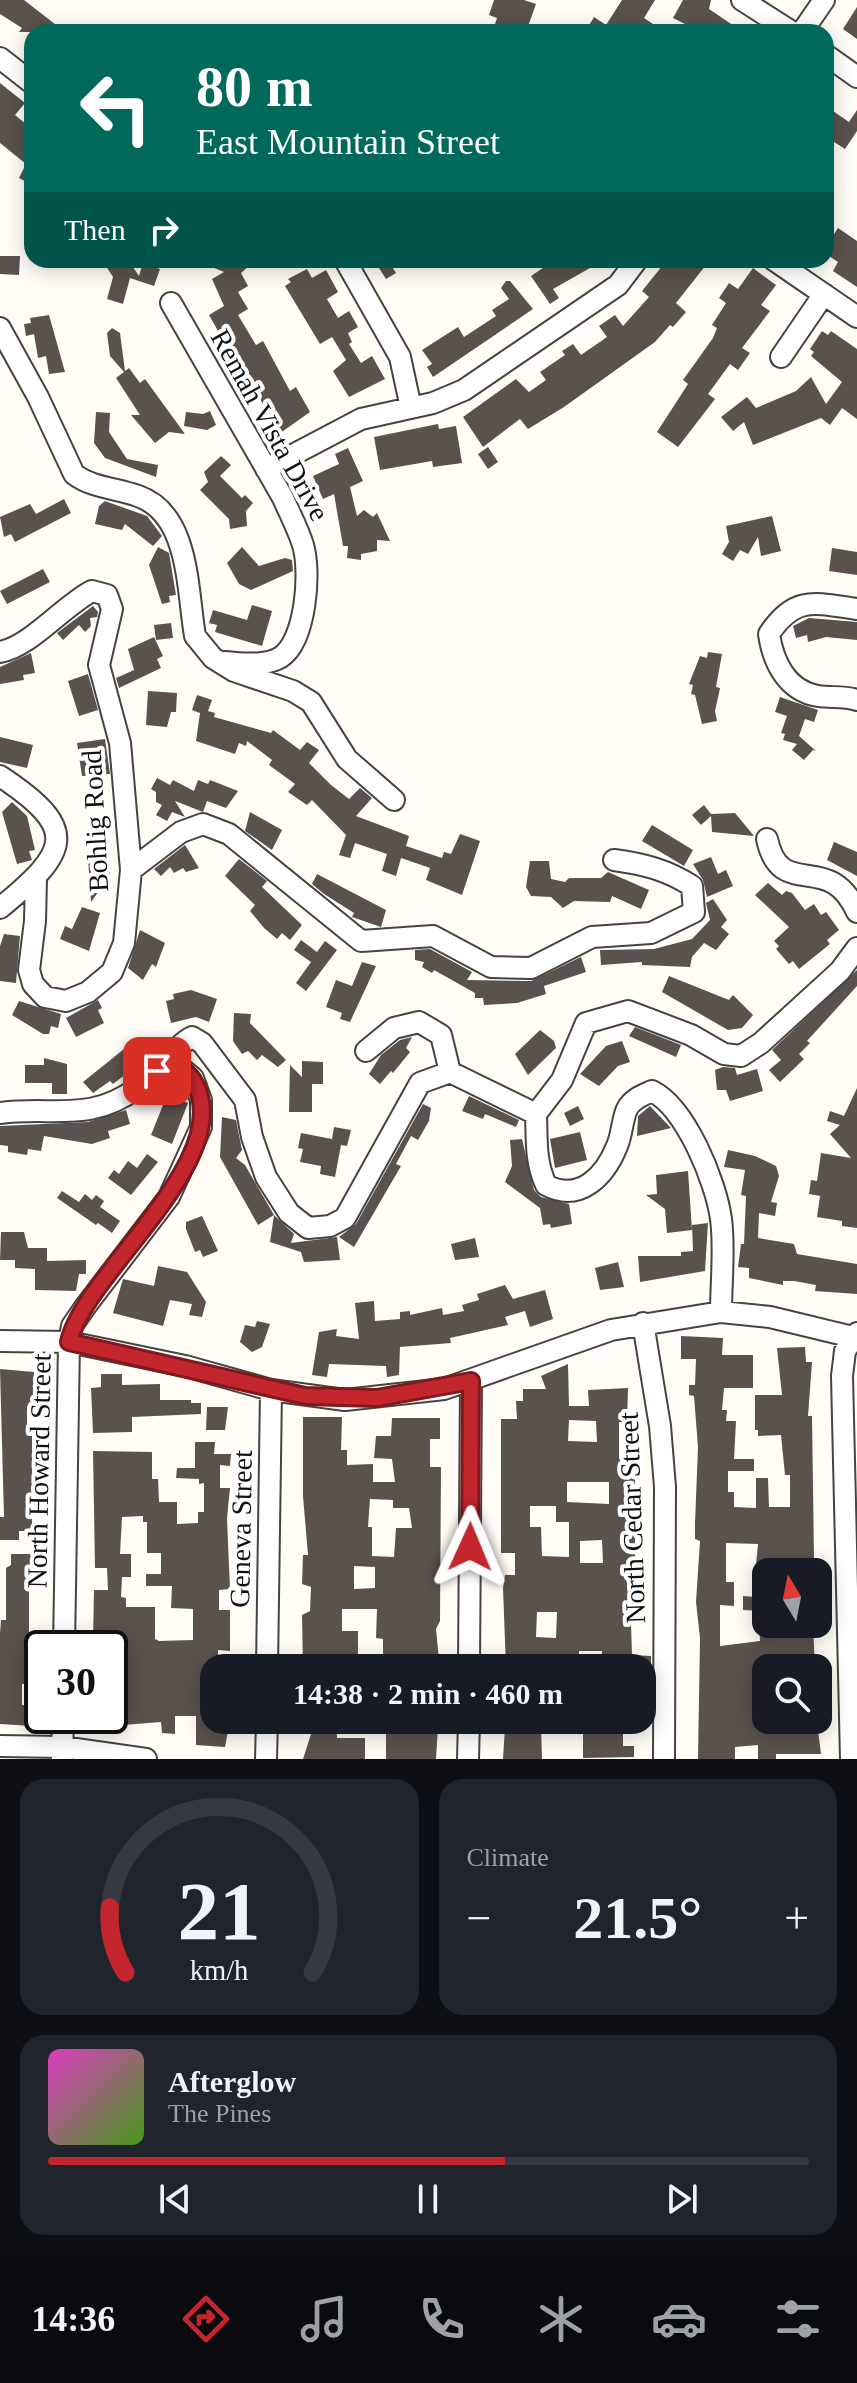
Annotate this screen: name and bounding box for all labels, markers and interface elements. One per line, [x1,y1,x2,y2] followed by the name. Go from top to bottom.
[64,56,168,160] icon: left
[196,56,313,118] text: 80 m
[196,122,500,162] text: East Mountain Street
[142,208,186,252] icon: right
[64,213,126,246] text: Then
[205,324,335,526] street label: Remah Vista Drive
[76,749,114,893] street label: Bohlig Road
[123,1037,191,1105] pin
[135,1049,179,1093] icon: arrive
[21,1353,57,1589] street label: North Howard Street
[613,1412,651,1624] street label: North Cedar Street
[224,1450,258,1608] street label: Geneva Street
[428,1505,512,1589] position arrow
[752,1558,832,1638] north arrow
[752,1558,832,1734] map controls
[24,1630,128,1734] speed limit sign: 30
[752,1654,832,1734] button: search
[293,1677,563,1710] text: 14:38 · 2 min · 460 m
[467,1843,549,1872] text: Climate
[178,1865,261,1957] text: 21
[573,1885,702,1951] text: 21.5°
[467,1894,491,1943] text: −
[784,1894,809,1943] text: +
[190,1955,249,1986] text: km/h
[168,2065,296,2098] text: Afterglow
[168,2099,271,2128] text: The Pines
[153,2177,197,2221] icon: previous
[406,2177,450,2221] icon: pause
[660,2177,704,2221] icon: next
[178,2291,234,2347] icon: directions
[296,2291,352,2347] icon: music
[414,2291,470,2347] icon: phone
[533,2291,589,2347] icon: climate
[651,2291,707,2347] icon: car
[770,2291,826,2347] icon: filters
[31,2299,115,2339] text: 14:36

